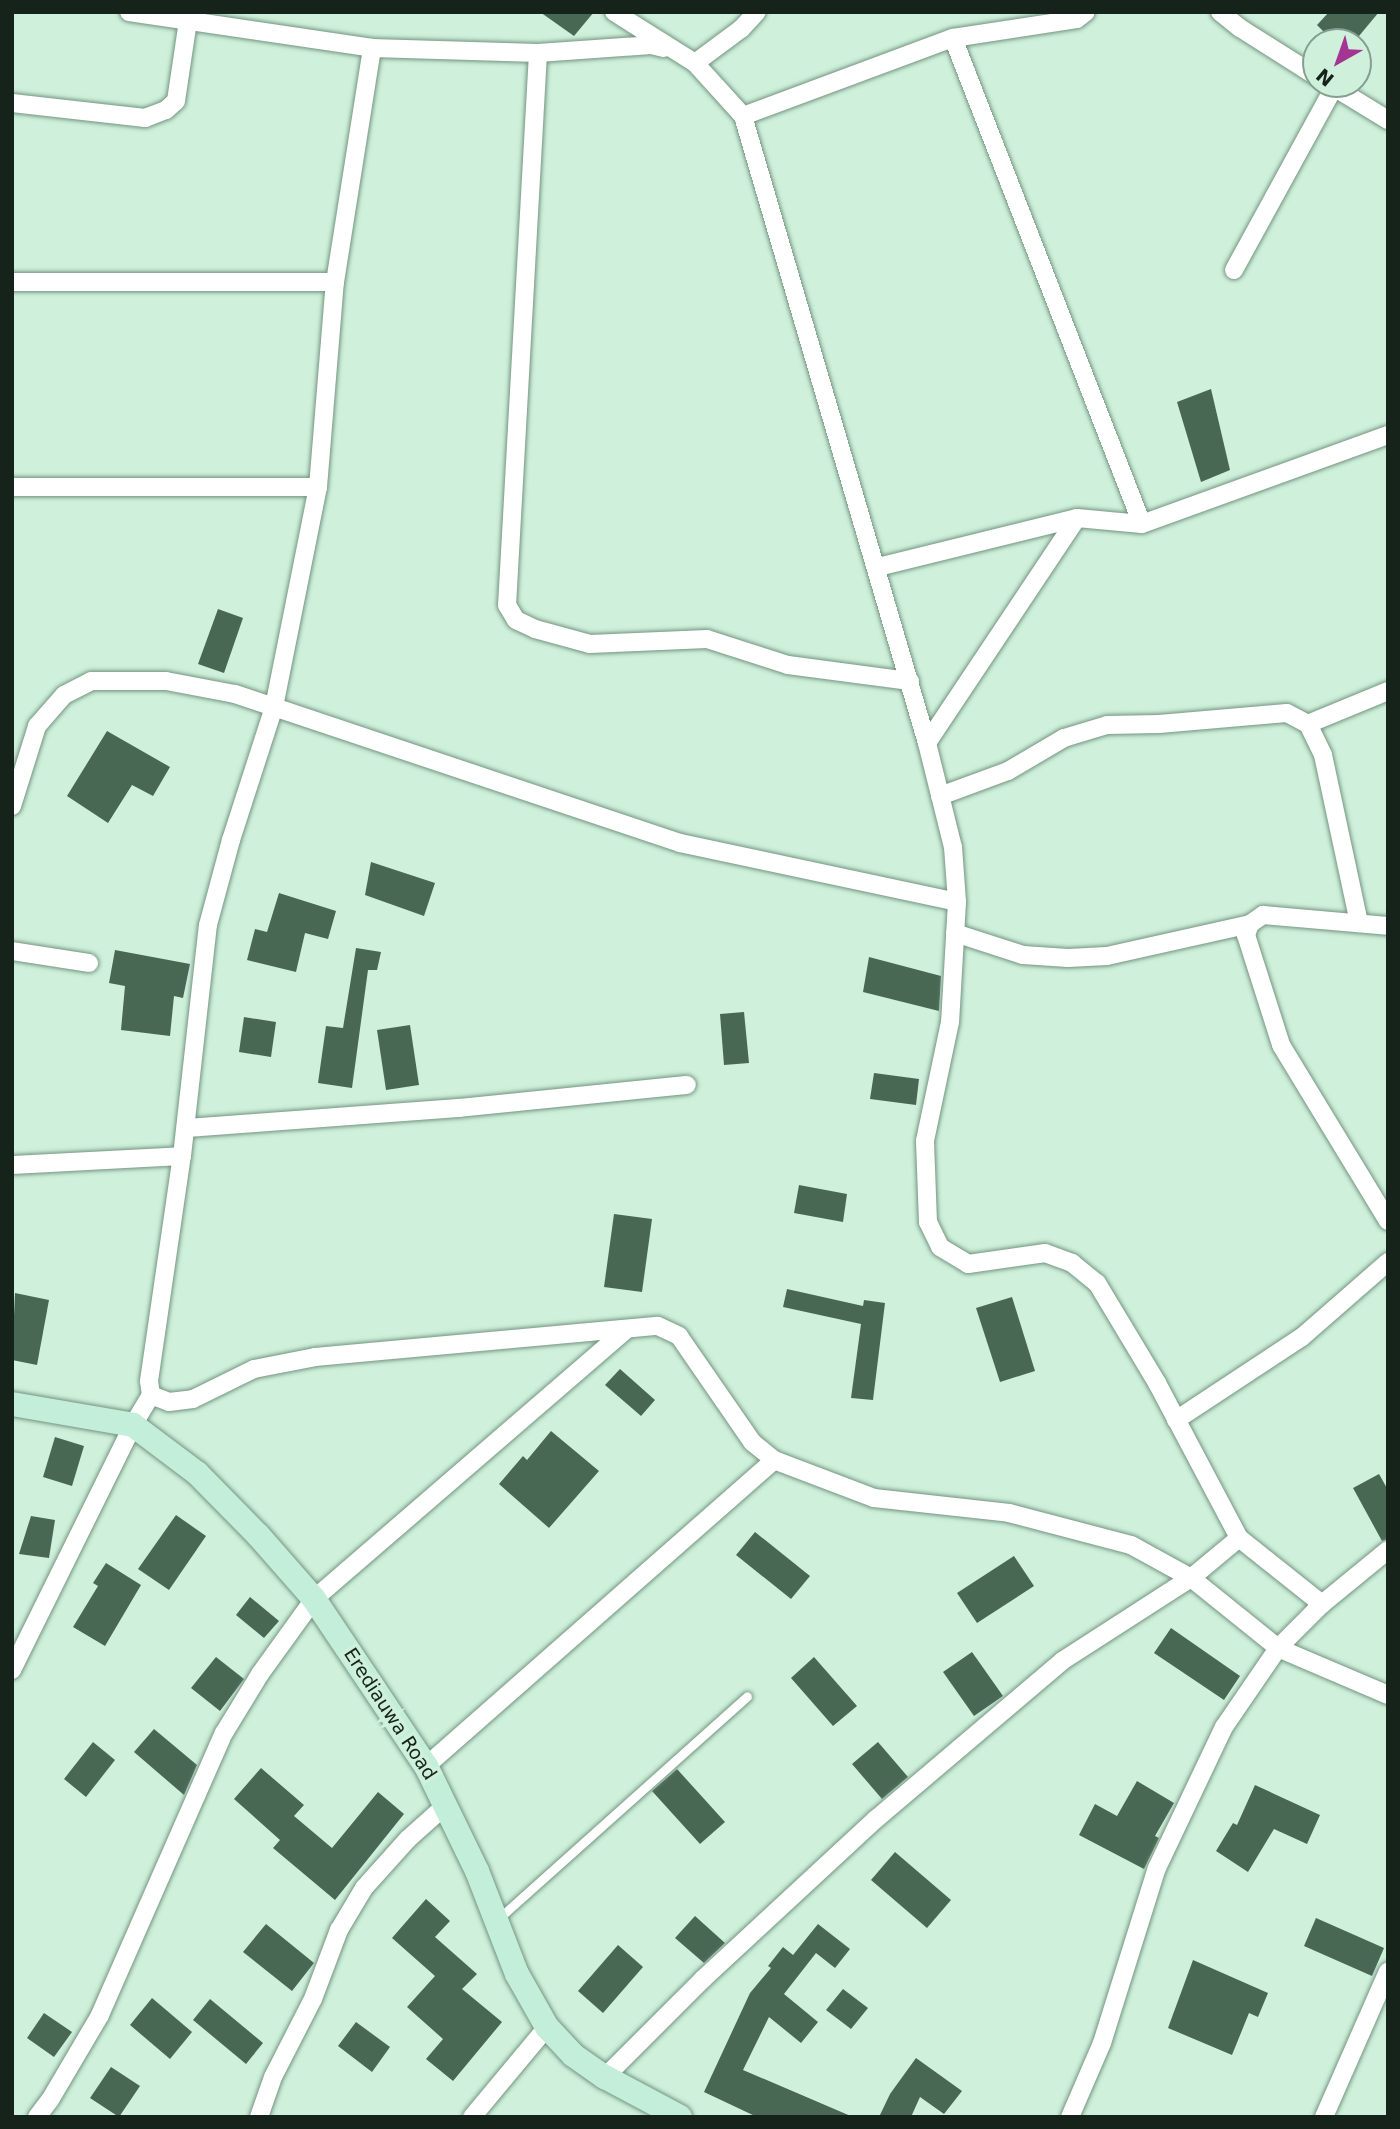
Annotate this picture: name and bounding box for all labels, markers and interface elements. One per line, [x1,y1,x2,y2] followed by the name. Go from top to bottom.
[1302,28,1372,98] north arrow
[1312,64,1338,91] text: N
[339,1644,441,1784] street label: Erediauwa Road

